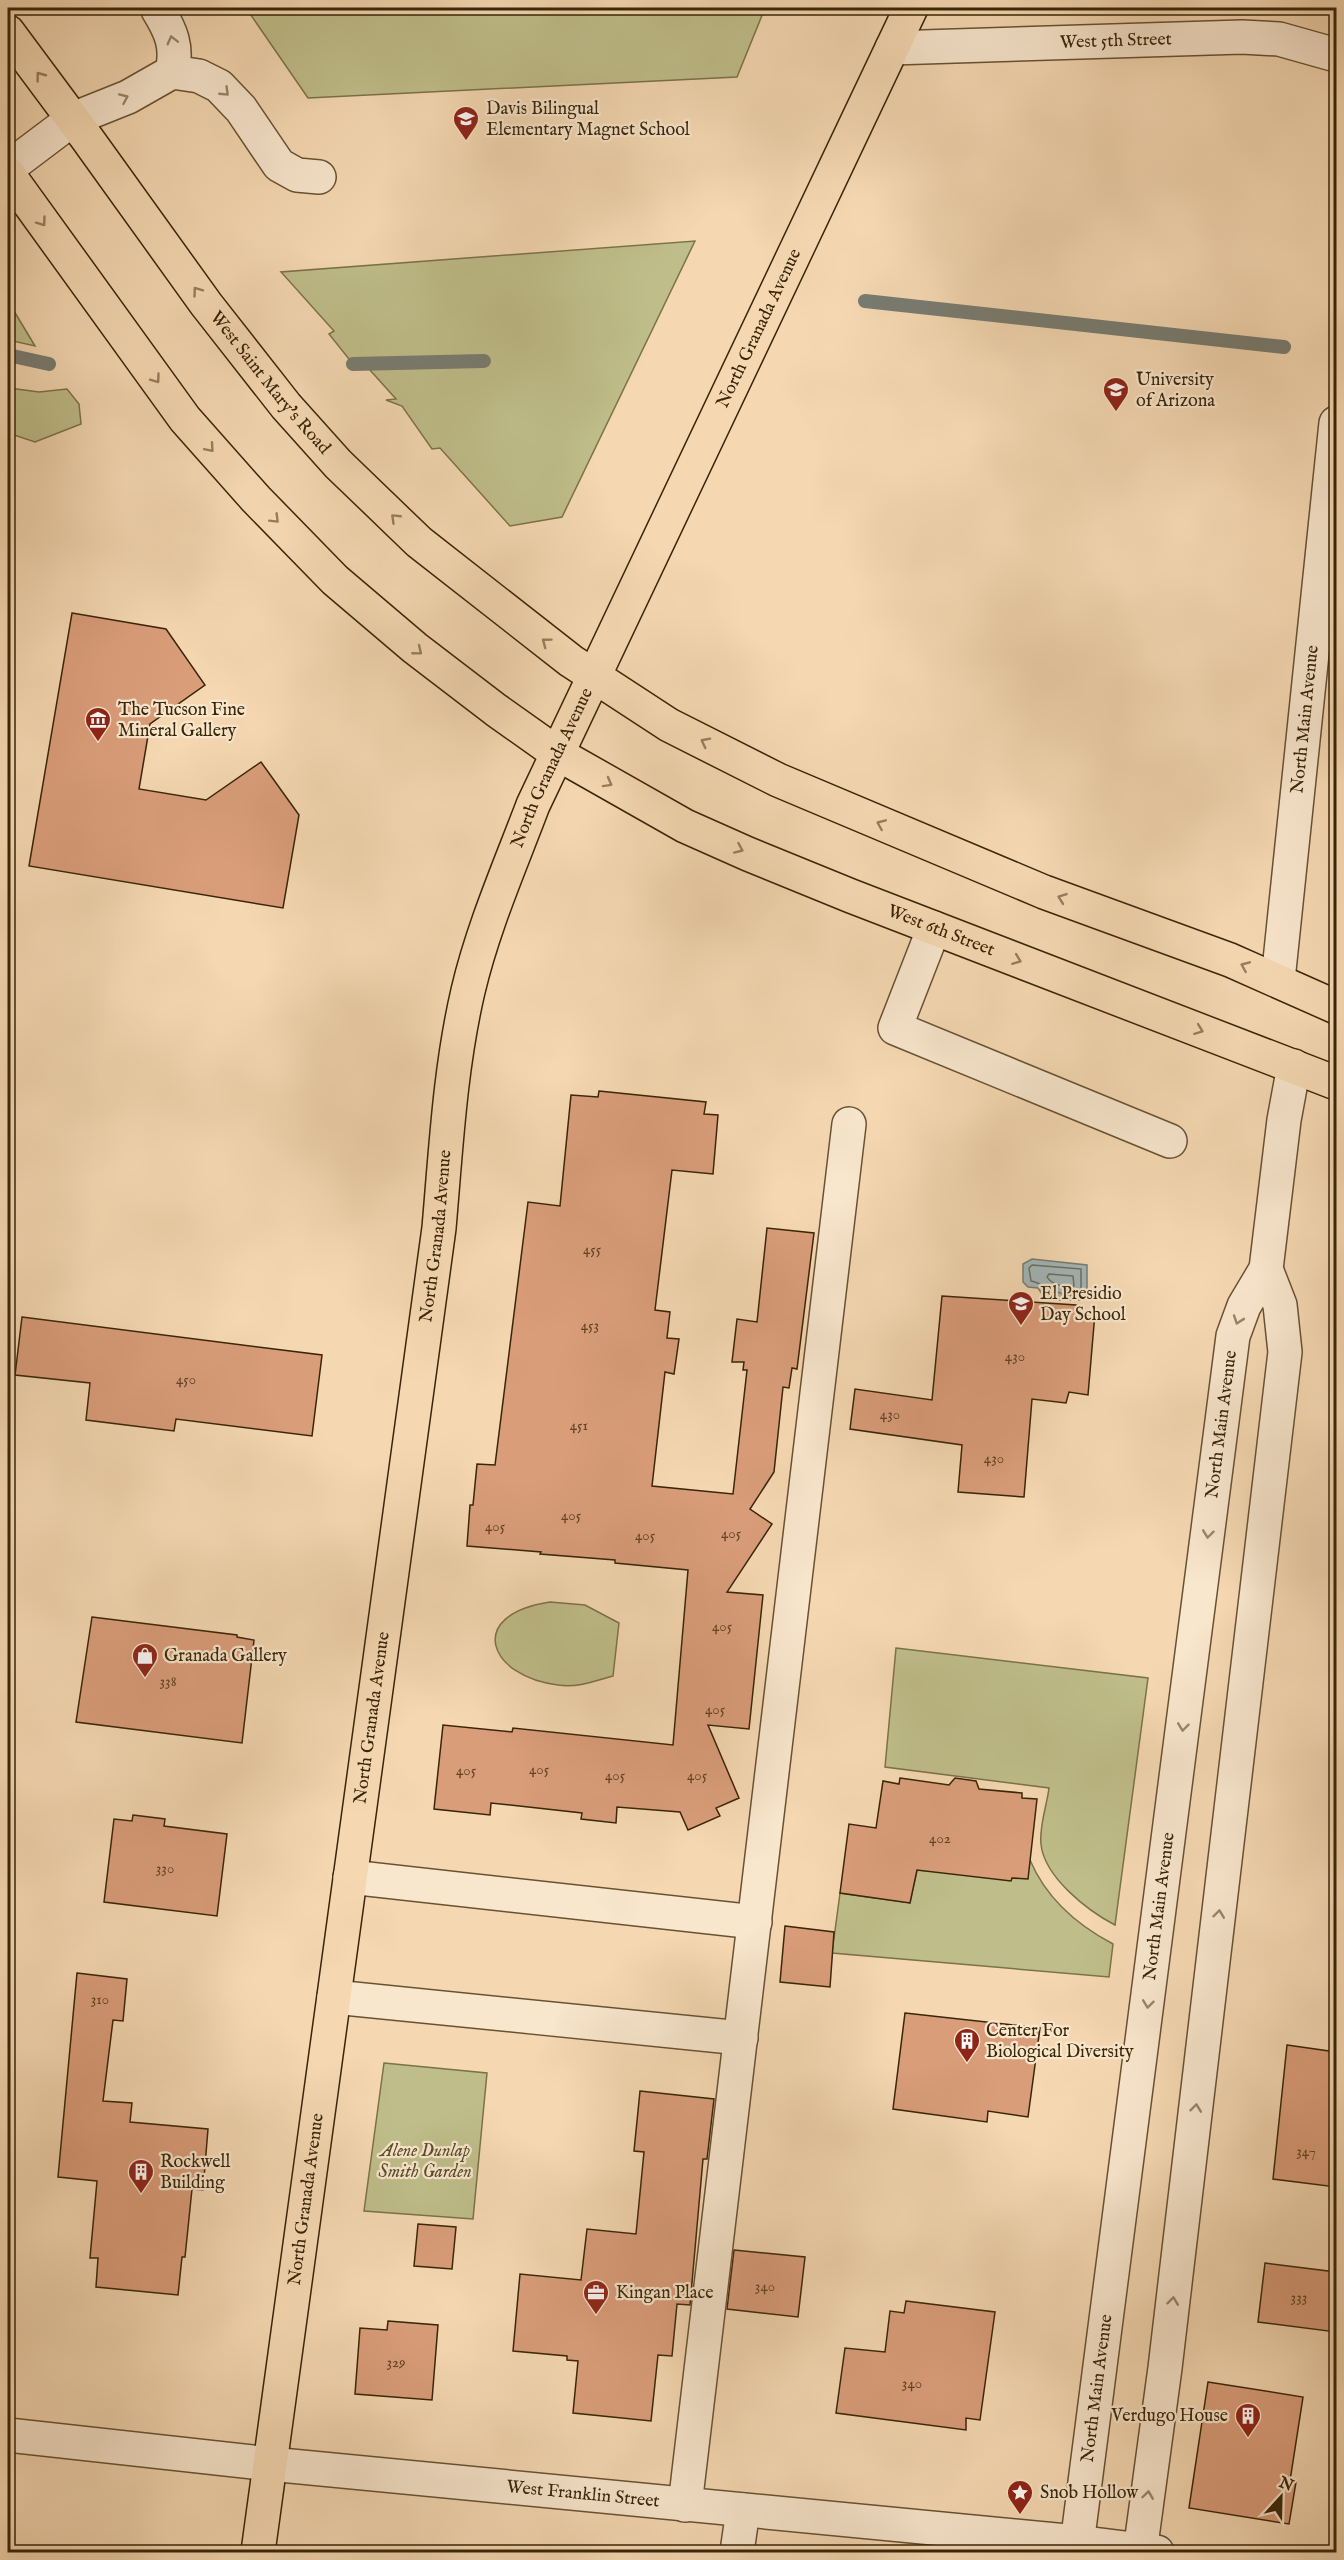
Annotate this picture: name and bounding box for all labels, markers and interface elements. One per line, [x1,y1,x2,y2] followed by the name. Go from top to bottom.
[1060,28,1172,54] street label: West 5th Street
[167,35,180,45] one-way arrow
[37,71,48,82] one-way arrow
[217,85,228,96] one-way arrow
[117,94,128,106] one-way arrow
[486,98,690,142] place label: Davis Bilingual Elementary Magnet School
[451,104,481,142] school or university icon: Davis Bilingual Elementary Magnet School
[35,215,46,226] one-way arrow
[711,245,807,412] street label: North Granada Avenue
[193,287,204,298] one-way arrow
[205,307,336,460] street label: West Saint Mary's Road
[1136,369,1215,413] place label: University of Arizona
[149,373,160,384] one-way arrow
[1101,375,1131,413] school or university icon: University of Arizona
[203,441,214,452] one-way arrow
[267,511,278,522] one-way arrow
[391,515,402,526] one-way arrow
[541,638,552,649] one-way arrow
[412,643,423,654] one-way arrow
[1286,644,1324,795] street label: North Main Avenue
[506,684,598,851] street label: North Granada Avenue
[118,699,245,743] place label: The Tucson Fine Mineral Gallery
[83,705,113,743] museum icon: The Tucson Fine Mineral Gallery
[700,738,711,750] one-way arrow
[602,776,612,788] one-way arrow
[877,819,888,831] one-way arrow
[732,842,743,854] one-way arrow
[1057,893,1068,905] one-way arrow
[884,900,998,962] street label: West 6th Street
[1011,953,1022,965] one-way arrow
[1240,961,1251,973] one-way arrow
[1194,1023,1204,1036] one-way arrow
[415,1149,457,1324] street label: North Granada Avenue
[583,1240,602,1259] house number: 455
[1040,1283,1126,1327] place label: El Presidio Day School
[1006,1289,1036,1327] school or university icon: El Presidio Day School
[1233,1314,1246,1325] one-way arrow
[581,1316,599,1335] house number: 453
[1005,1347,1025,1366] house number: 430
[1201,1349,1243,1500] street label: North Main Avenue
[176,1370,196,1389] house number: 450
[880,1405,900,1424] house number: 430
[570,1416,588,1435] house number: 451
[984,1449,1004,1468] house number: 430
[561,1506,582,1525] house number: 405
[485,1517,506,1536] house number: 405
[721,1524,742,1543] house number: 405
[635,1526,656,1545] house number: 405
[1202,1529,1214,1539] one-way arrow
[712,1617,733,1636] house number: 405
[349,1630,395,1805] street label: North Granada Avenue
[130,1641,160,1679] shop icon: Granada Gallery
[164,1645,287,1668] place label: Granada Gallery
[159,1672,177,1691] house number: 338
[705,1700,726,1719] house number: 405
[1177,1723,1190,1732] one-way arrow
[529,1760,550,1779] house number: 405
[456,1761,477,1780] house number: 405
[605,1766,626,1785] house number: 405
[687,1766,708,1785] house number: 405
[929,1829,951,1848] house number: 402
[1138,1831,1180,1982] street label: North Main Avenue
[156,1859,174,1878] house number: 330
[1212,1909,1225,1919] one-way arrow
[91,1990,109,2009] house number: 310
[1142,2000,1155,2009] one-way arrow
[986,2020,1134,2064] place label: Center For Biological Diversity
[952,2026,982,2064] building icon: Center For Biological Diversity
[1189,2103,1202,2112] one-way arrow
[283,2112,329,2287] street label: North Granada Avenue
[378,2140,472,2184] park label: Alene Dunlap Smith Garden
[1296,2142,1316,2161] house number: 347
[160,2151,230,2195] place label: Rockwell Building
[126,2157,156,2195] building icon: Rockwell Building
[755,2277,775,2296] house number: 340
[581,2278,611,2316] office icon: Kingan Place
[616,2282,714,2305] place label: Kingan Place
[1291,2288,1307,2307] house number: 333
[1167,2297,1179,2306] one-way arrow
[1076,2313,1118,2464] street label: North Main Avenue
[386,2353,406,2372] house number: 329
[902,2374,922,2393] house number: 340
[1233,2401,1263,2439] building icon: Verdugo House
[1110,2405,1228,2428] place label: Verdugo House
[1251,2467,1311,2527] north arrow
[1275,2473,1296,2497] text: N
[505,2475,661,2513] street label: West Franklin Street
[1005,2478,1035,2516] place icon: Snob Hollow
[1040,2482,1139,2505] place label: Snob Hollow
[1141,2490,1153,2499] one-way arrow

